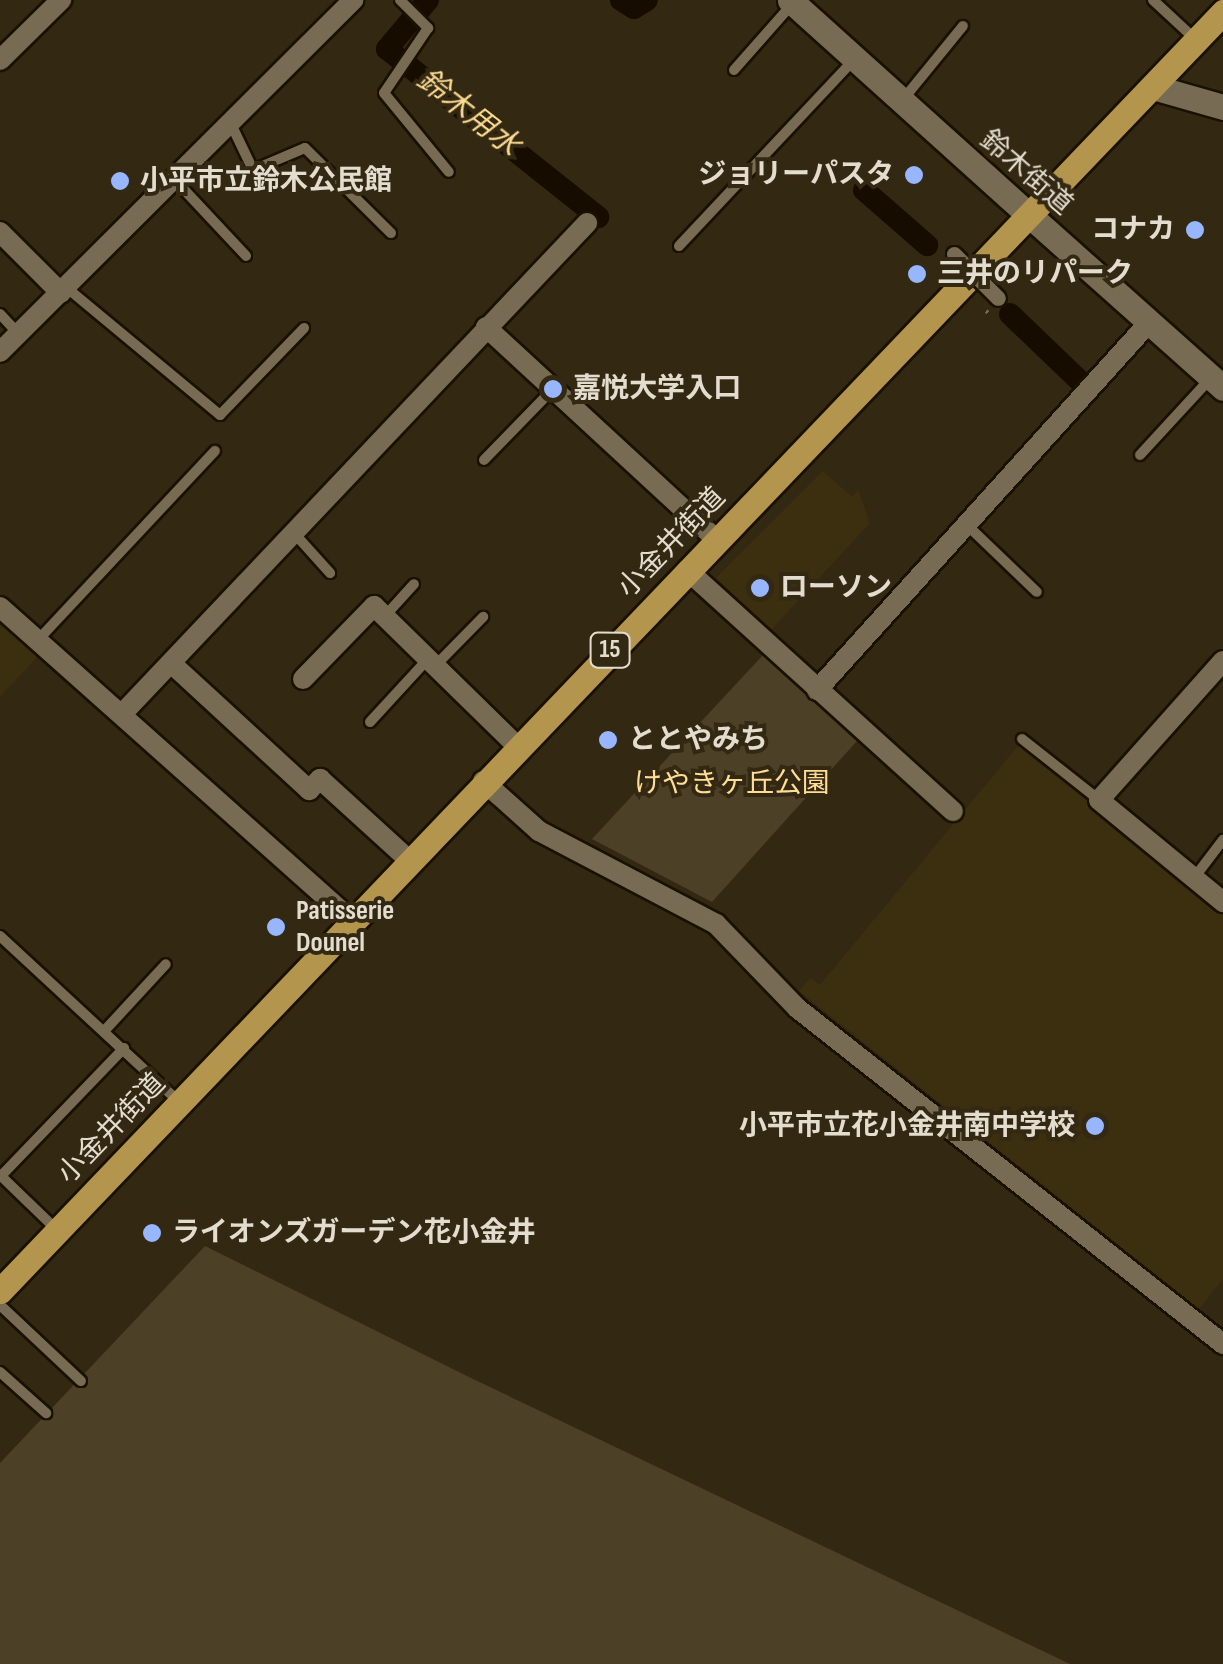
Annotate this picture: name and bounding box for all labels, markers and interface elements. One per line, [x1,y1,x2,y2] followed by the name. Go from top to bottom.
[410,62,526,164] water label: 鈴木用水
[973,124,1079,222] street label: 鈴木街道
[698,158,894,192] place label: ジョリーパスタ
[140,164,392,198] place label: 小平市立鈴木公民館
[903,164,925,186] marker: ジョリーパスタ
[109,170,131,192] marker: 小平市立鈴木公民館
[1091,213,1175,247] place label: コナカ
[1184,219,1206,241] marker: コナカ
[937,257,1133,291] place label: 三井のリパーク
[906,263,928,285] marker: 三井のリパーク
[573,372,741,406] place label: 嘉悦大学入口
[542,378,564,400] marker: 嘉悦大学入口
[611,481,733,605] street label: 小金井街道
[780,571,892,605] place label: ローソン
[749,577,771,599] marker: ローソン
[588,630,632,670] road number: 15
[628,723,768,757] place label: ととやみち
[597,729,619,751] marker: ととやみち
[634,767,830,801] park label: けやきヶ丘公園
[296,894,394,960] place label: Patisserie Dounel
[265,916,287,938] marker: Patisserie Dounel
[51,1067,173,1191] street label: 小金井街道
[739,1109,1075,1143] place label: 小平市立花小金井南中学校
[1084,1115,1106,1137] marker: 小平市立花小金井南中学校
[172,1216,536,1250] place label: ライオンズガーデン花小金井
[141,1222,163,1244] marker: ライオンズガーデン花小金井

